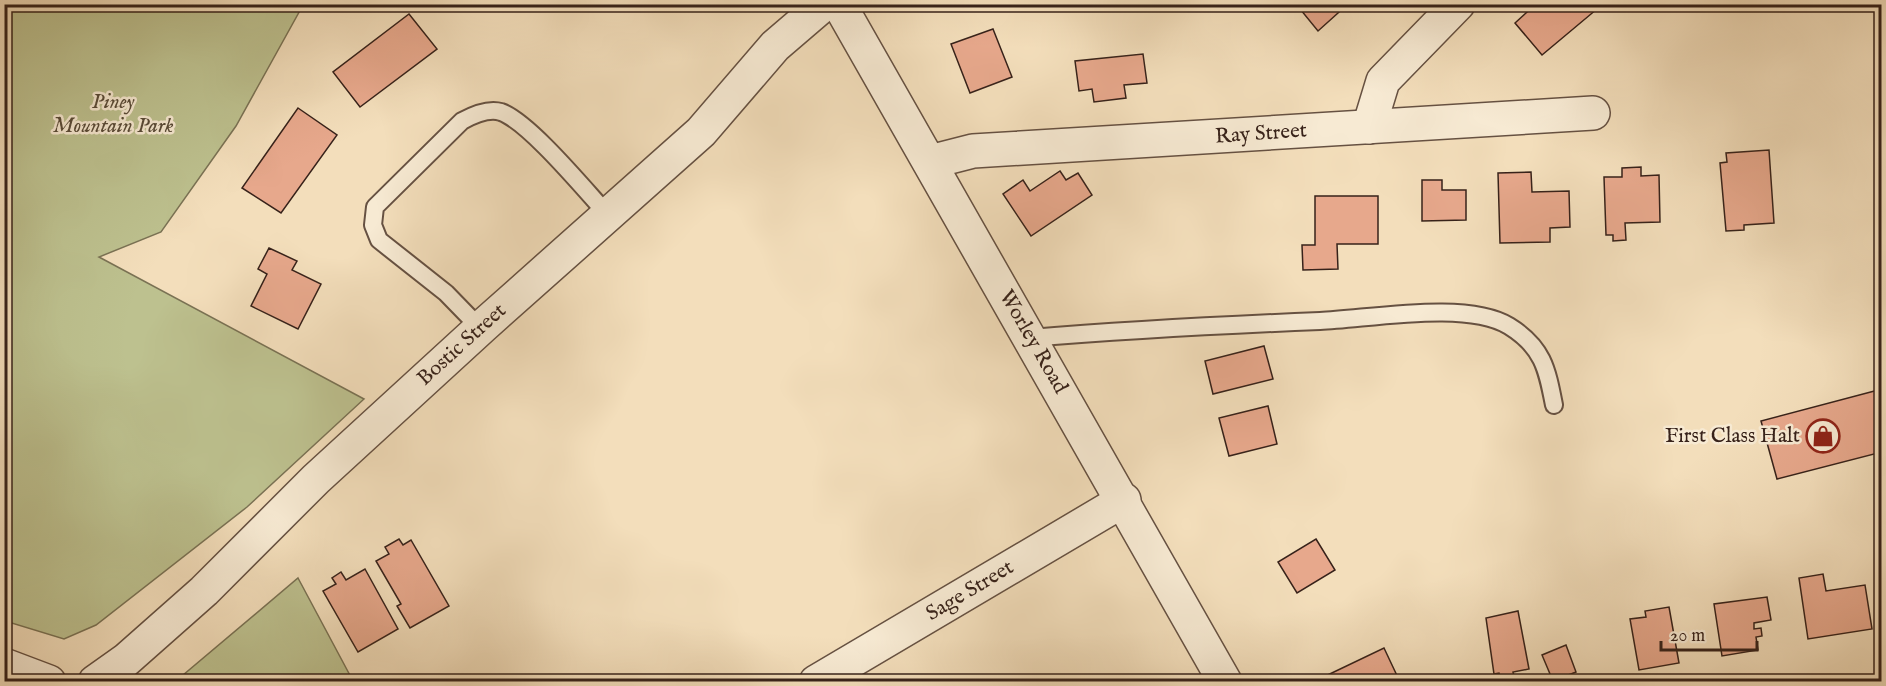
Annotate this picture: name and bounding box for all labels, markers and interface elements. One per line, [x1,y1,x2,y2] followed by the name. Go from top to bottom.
[53,89,174,140] park label: Piney Mountain Park
[1214,117,1308,151] street label: Ray Street
[992,285,1074,399] street label: Worley Road
[412,298,512,392] street label: Bostic Street
[1805,418,1841,454] shop icon: First Class Halt
[1665,423,1800,450] place label: First Class Halt
[921,554,1019,628] street label: Sage Street
[1661,614,1757,652] scale bar
[1670,625,1705,648] text: 20 m

